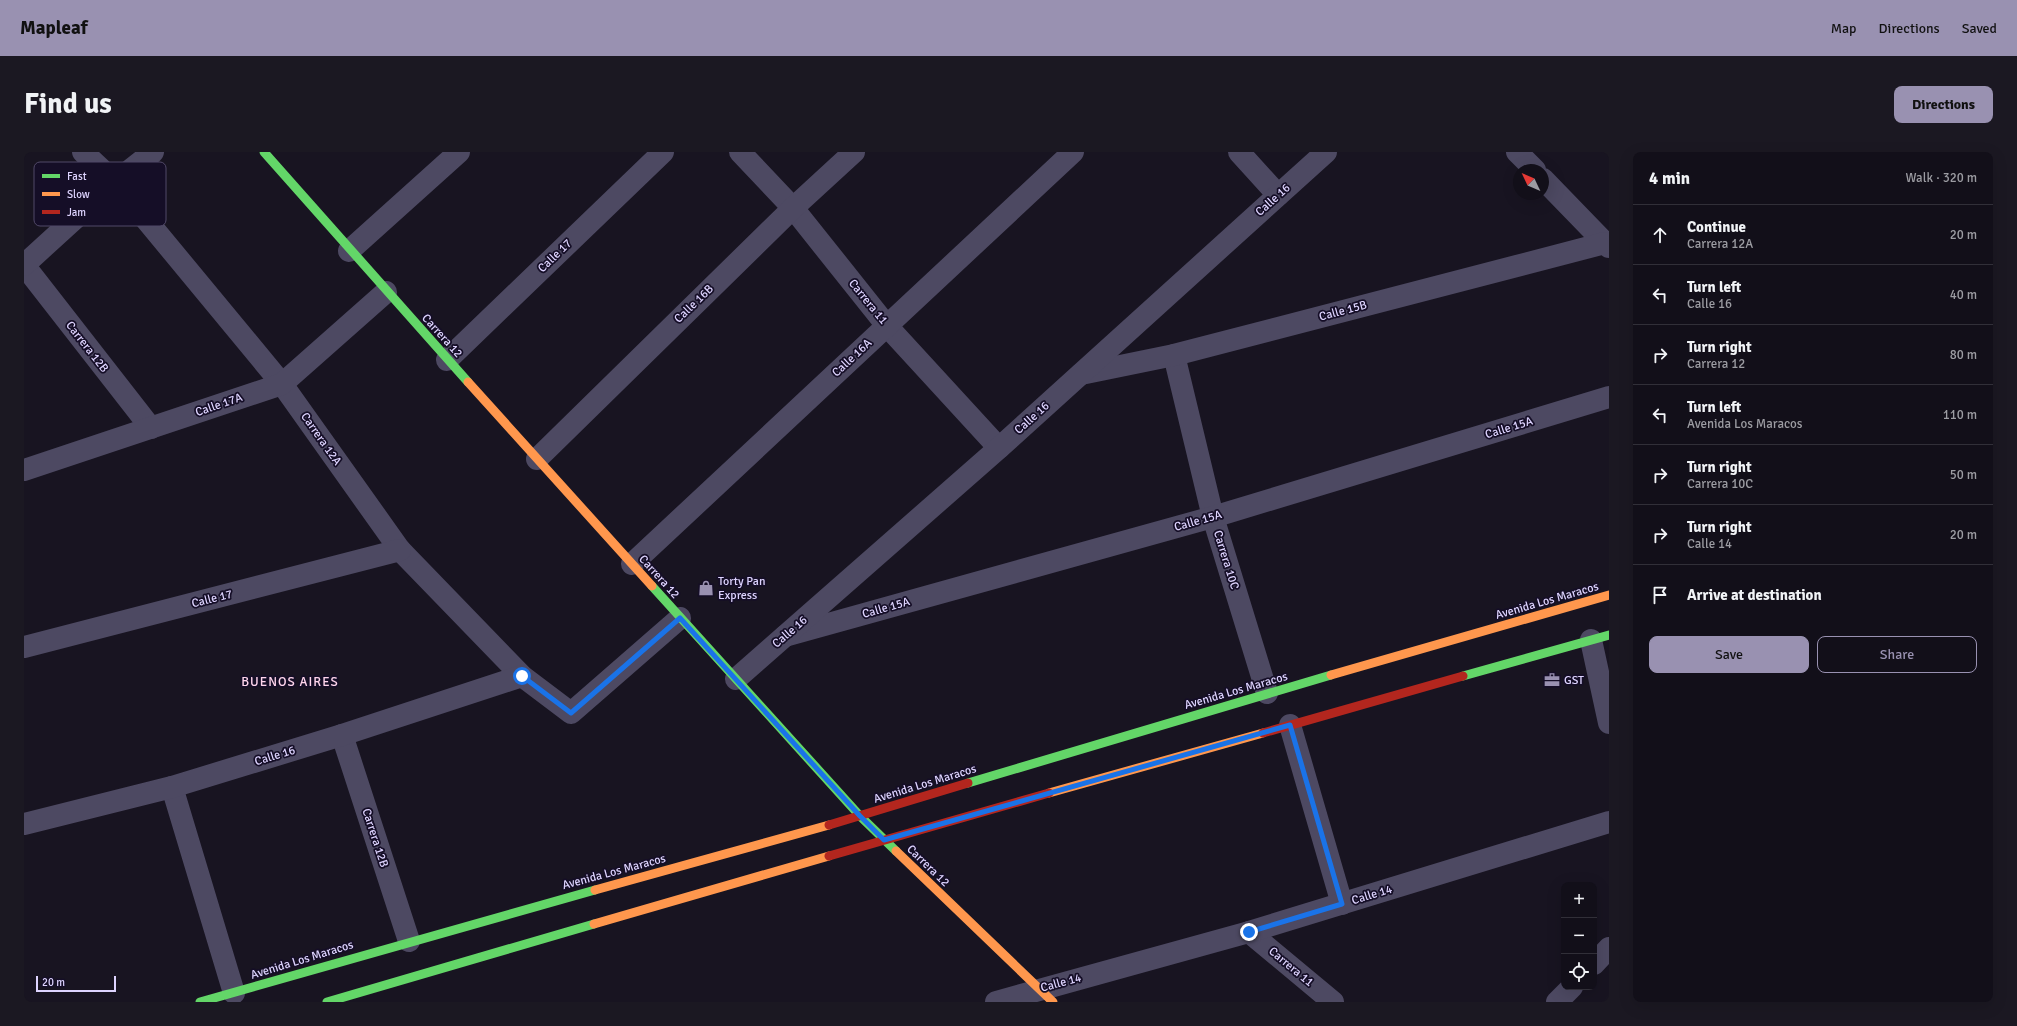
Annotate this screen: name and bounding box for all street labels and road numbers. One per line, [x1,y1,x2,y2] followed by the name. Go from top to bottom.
[1253,180,1293,220] street label: Calle 16
[535,236,575,276] street label: Calle 17
[845,276,891,328] street label: Carrera 11
[671,282,717,326] street label: Calle 16B
[1317,297,1369,325] street label: Calle 15B
[418,311,466,361] street label: Carrera 12
[62,318,112,376] street label: Carrera 12B
[829,335,876,380] street label: Calle 16A
[193,390,245,420] street label: Calle 17A
[1012,398,1052,438] street label: Calle 16
[297,410,345,469] street label: Carrera 12A
[1483,413,1535,442] street label: Calle 15A
[1172,507,1224,535] street label: Calle 15A
[1210,529,1242,591] street label: Carrera 10C
[635,552,683,602] street label: Carrera 12
[1494,579,1600,623] street label: Avenida Los Maracos
[190,587,234,611] street label: Calle 17
[860,594,912,622] street label: Calle 15A
[769,613,811,651] street label: Calle 16
[1183,669,1289,713] street label: Avenida Los Maracos
[253,743,297,769] street label: Calle 16
[872,761,978,807] street label: Avenida Los Maracos
[358,807,392,869] street label: Carrera 12B
[903,842,953,890] street label: Carrera 12
[561,851,667,893] street label: Avenida Los Maracos
[1350,882,1395,908] street label: Calle 14
[249,937,355,983] street label: Avenida Los Maracos
[1266,944,1316,990] street label: Carrera 11
[1039,970,1084,996] street label: Calle 14

